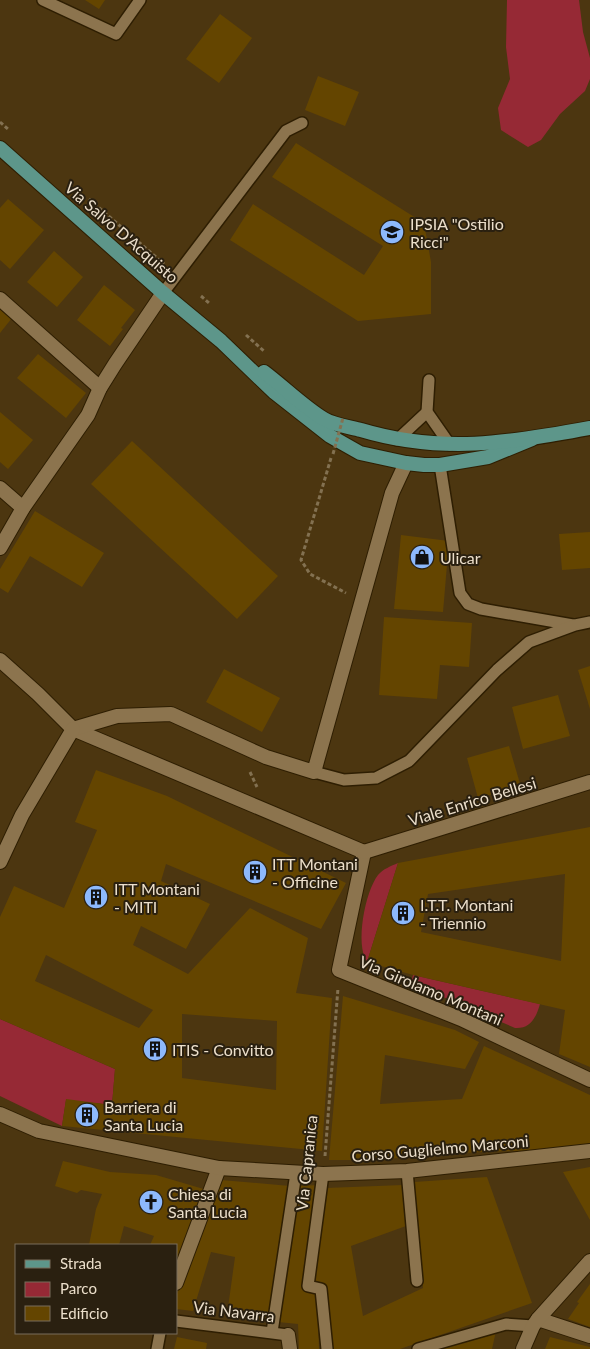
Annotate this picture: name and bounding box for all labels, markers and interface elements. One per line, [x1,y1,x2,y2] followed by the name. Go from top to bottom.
[61,177,183,287] street label: Via Salvo D'Acquisto
[410,214,504,251] place label: IPSIA "Ostilio Ricci"
[379,219,405,245] school or university icon: IPSIA "Ostilio Ricci"
[409,544,435,570] shop icon: Ulicar
[440,548,481,567] place label: Ulicar
[406,773,538,829] street label: Viale Enrico Bellesi
[272,854,358,891] place label: ITT Montani - Officine
[242,859,268,885] building icon: ITT Montani - Officine
[114,879,200,916] place label: ITT Montani - MITI
[83,884,109,910] building icon: ITT Montani - MITI
[420,895,513,932] place label: I.T.T. Montani - Triennio
[390,900,416,926] building icon: I.T.T. Montani - Triennio
[357,951,505,1029] street label: Via Girolamo Montani
[142,1036,168,1062] building icon: ITIS - Convitto
[172,1040,274,1059] place label: ITIS - Convitto
[104,1097,183,1134] place label: Barriera di Santa Lucia
[74,1102,100,1128] building icon: Barriera di Santa Lucia
[292,1114,320,1212] street label: Via Capranica
[351,1131,529,1165] street label: Corso Guglielmo Marconi
[168,1184,247,1221] place label: Chiesa di Santa Lucia
[138,1189,164,1215] church icon: Chiesa di Santa Lucia
[15,1244,178,1334] legend
[60,1254,102,1272] text: Strada
[60,1279,97,1297] text: Parco
[192,1297,276,1325] street label: Via Navarra
[60,1304,108,1322] text: Edificio

